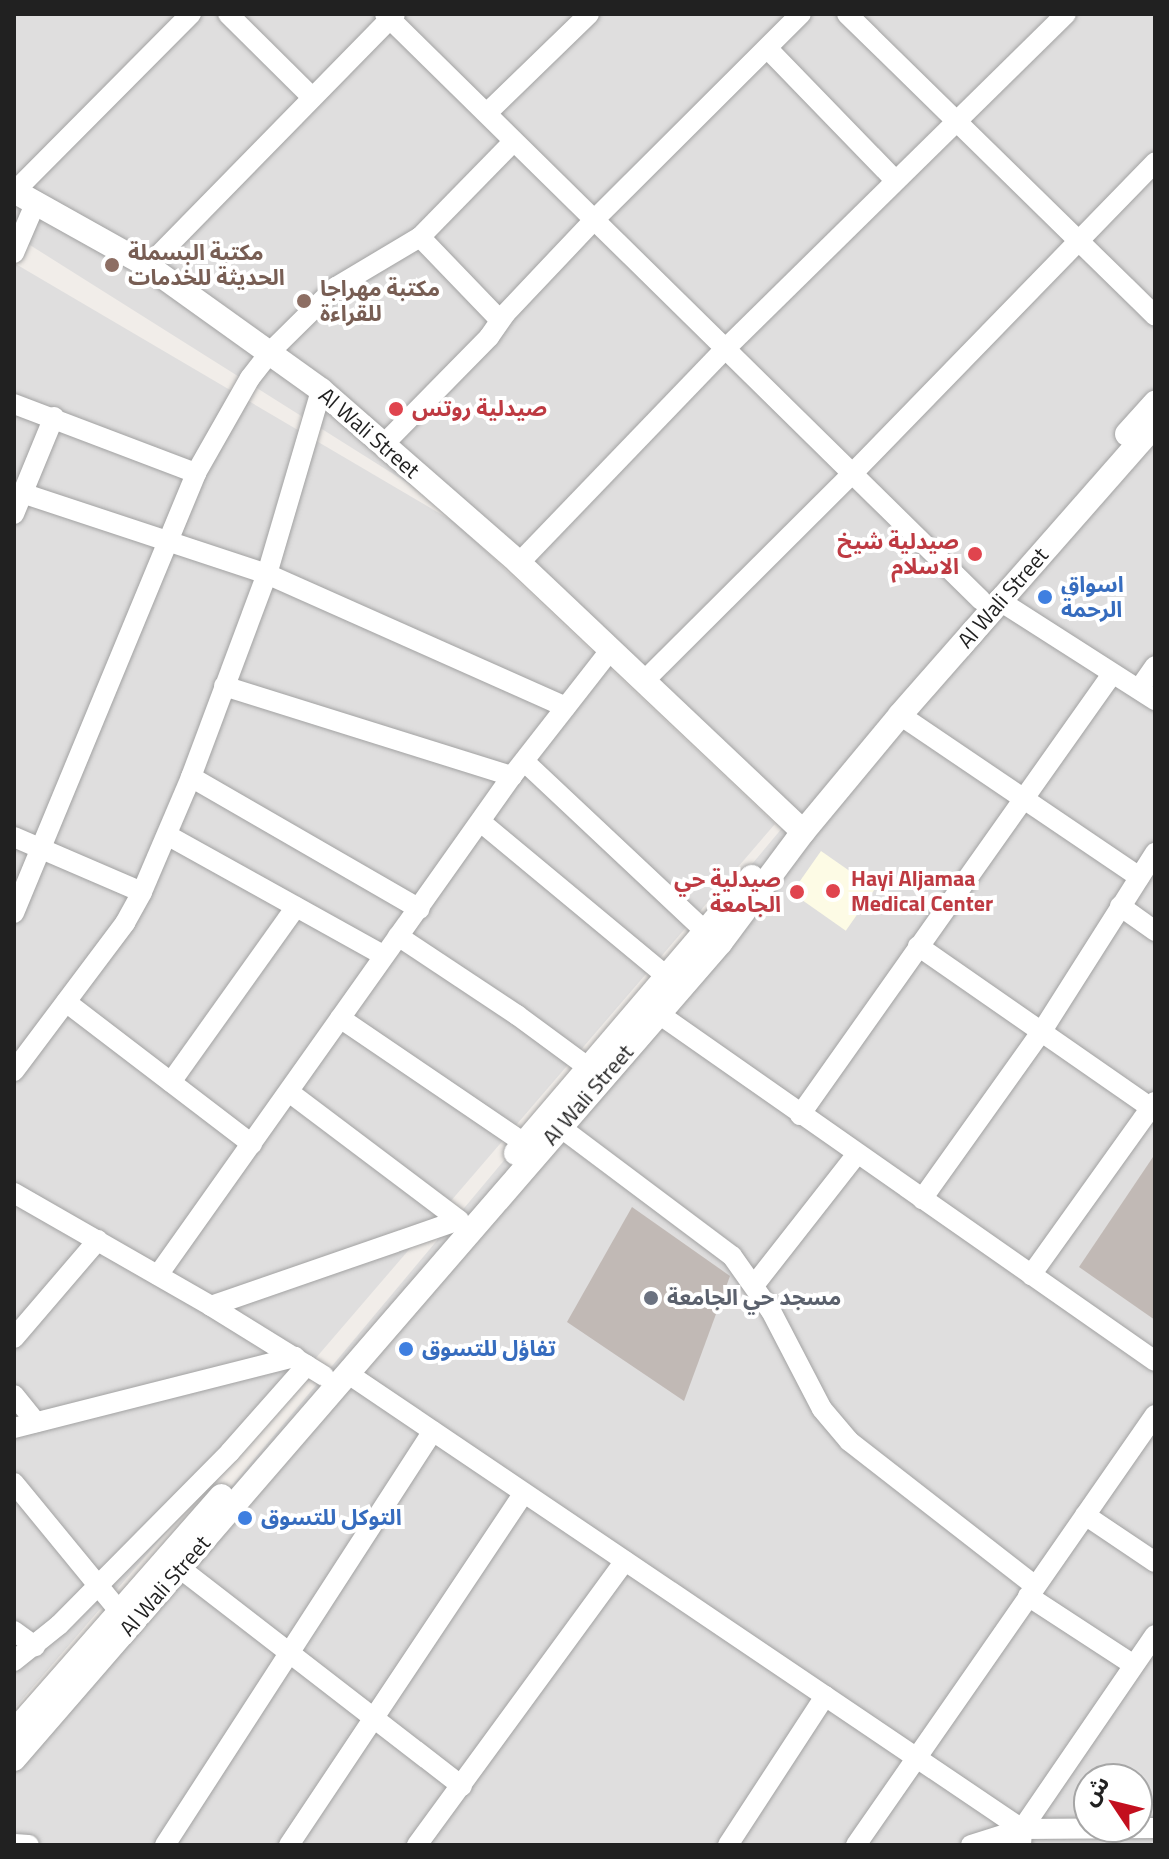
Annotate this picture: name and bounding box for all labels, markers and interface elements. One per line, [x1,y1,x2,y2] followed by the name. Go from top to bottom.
[128,239,285,290] place label: مكتبة البسملة الحديثة للخدمات
[103,256,121,274] marker: مكتبة البسملة الحديثة للخدمات
[320,275,440,326] place label: مكتبة مهراجا للقراءة
[295,292,313,310] marker: مكتبة مهراجا للقراءة
[313,382,425,484] street label: Al Wali Street
[412,396,547,422] place label: صيدلية روتس
[387,400,405,418] marker: صيدلية روتس
[837,528,959,580] place label: صيدلية شيخ الاسلام
[952,542,1054,654] street label: Al Wali Street
[966,545,984,563] marker: صيدلية شيخ الاسلام
[1061,571,1124,622] place label: اسواق الرحمة
[1036,588,1054,606] marker: اسواق الرحمة
[851,865,993,916] place label: Hayi Aljamaa Medical Center
[674,866,781,918] place label: صيدلية حي الجامعة
[822,880,844,902] marker: Hayi Aljamaa Medical Center
[788,883,806,901] marker: صيدلية حي الجامعة
[537,1039,639,1151] street label: Al Wali Street
[667,1285,841,1311] place label: مسجد حي الجامعة
[642,1289,660,1307] marker: مسجد حي الجامعة
[422,1336,556,1362] place label: تفاؤل للتسوق
[397,1340,415,1358] marker: تفاؤل للتسوق
[261,1505,402,1531] place label: التوكل للتسوق
[236,1509,254,1527] marker: التوكل للتسوق
[114,1530,216,1642] street label: Al Wali Street
[1073,1763,1153,1843] north arrow
[1072,1768,1118,1812] text: ش

